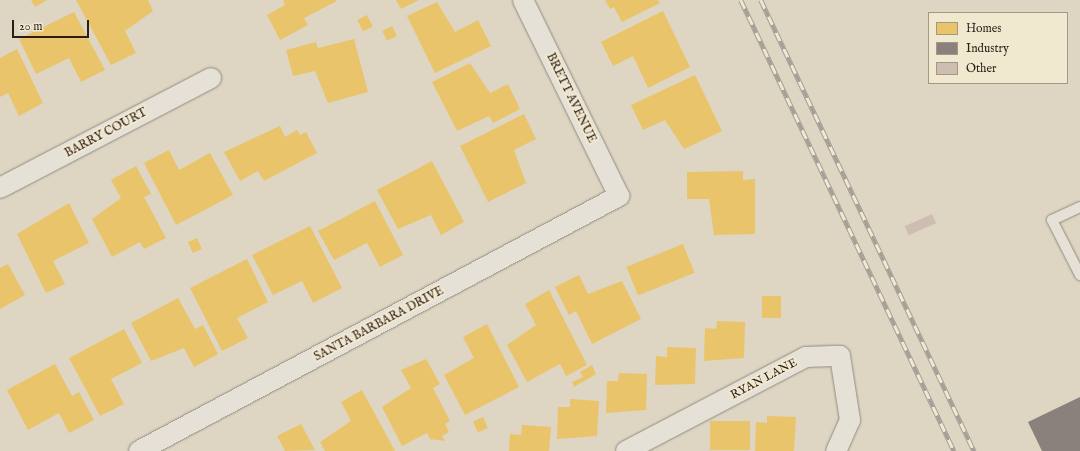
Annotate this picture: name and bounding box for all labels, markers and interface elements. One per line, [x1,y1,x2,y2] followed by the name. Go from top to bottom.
[14,12,91,38] scale bar
[928,12,1068,84] legend
[19,19,42,34] text: 20 m
[966,21,1002,36] text: Homes
[966,41,1009,56] text: Industry
[543,51,599,145] street label: BRETT AVENUE
[966,61,996,76] text: Other
[62,105,150,161] street label: BARRY COURT
[312,284,446,364] street label: SANTA BARBARA DRIVE
[728,355,800,403] street label: RYAN LANE

